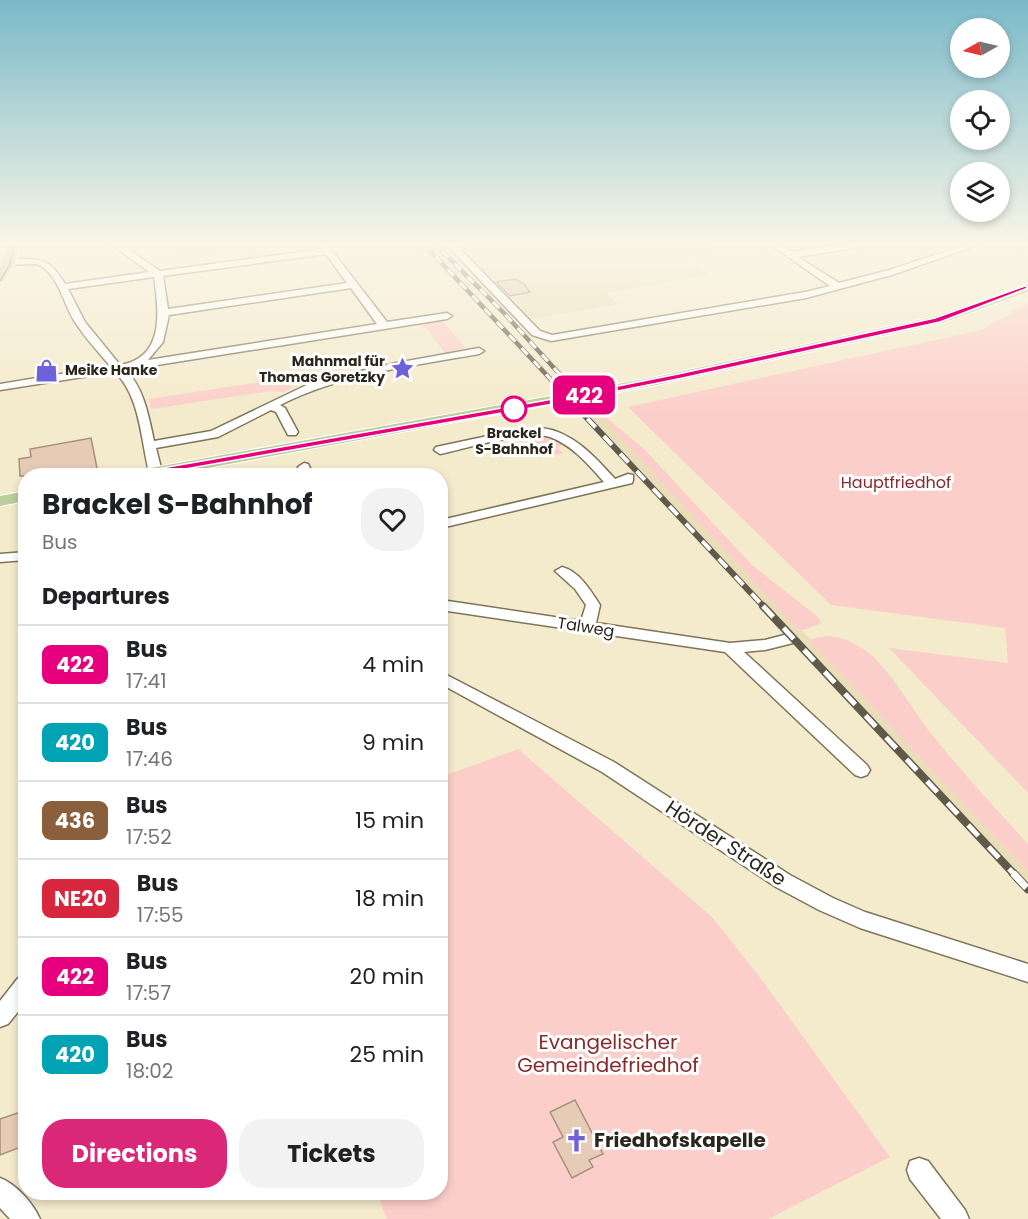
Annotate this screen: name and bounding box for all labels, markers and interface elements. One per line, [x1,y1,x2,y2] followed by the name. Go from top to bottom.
[950,18,1010,78] north arrow
[950,18,1010,222] map controls
[950,90,1010,150] button: locate
[950,162,1010,222] button: layers
[259,351,385,387] place label: Mahnmal für Thomas Goretzky
[390,356,416,382] place icon: Mahnmal für Thomas Goretzky
[34,357,60,383] shop icon: Meike Hanke
[65,360,158,380] place label: Meike Hanke
[550,376,618,414] line badge: 422
[565,381,603,410] text: 422
[501,396,527,422] marker: Brackel S-Bahnhof
[475,423,553,459] place label: Brackel S-Bahnhof
[841,471,951,494] park label: Hauptfriedhof
[42,485,313,524] text: Brackel S-Bahnhof
[361,488,424,551] button: heart
[42,528,78,556] text: Bus
[42,581,170,612] text: Departures
[556,611,616,643] street label: Talweg
[126,634,168,665] text: Bus
[362,649,424,680] text: 4 min
[56,650,94,679] text: 422
[126,667,167,695] text: 17:41
[126,712,168,743] text: Bus
[362,727,424,758] text: 9 min
[55,728,95,757] text: 420
[126,745,173,773] text: 17:46
[126,790,168,821] text: Bus
[660,793,792,893] street label: Hörder Straße
[355,805,424,836] text: 15 min
[55,806,95,835] text: 436
[126,823,172,851] text: 17:52
[137,868,178,899] text: Bus
[355,883,424,914] text: 18 min
[54,884,107,913] text: NE20
[137,901,184,929] text: 17:55
[126,946,168,977] text: Bus
[350,961,424,992] text: 20 min
[56,962,94,991] text: 422
[126,979,171,1007] text: 17:57
[126,1024,168,1055] text: Bus
[517,1028,699,1079] park label: Evangelischer Gemeindefriedhof
[350,1039,424,1070] text: 25 min
[55,1040,95,1069] text: 420
[126,1057,173,1085] text: 18:02
[42,1119,227,1188] button: Directions
[239,1119,424,1188] button: Tickets
[594,1126,766,1154] place label: Friedhofskapelle
[563,1127,589,1153] church icon: Friedhofskapelle

